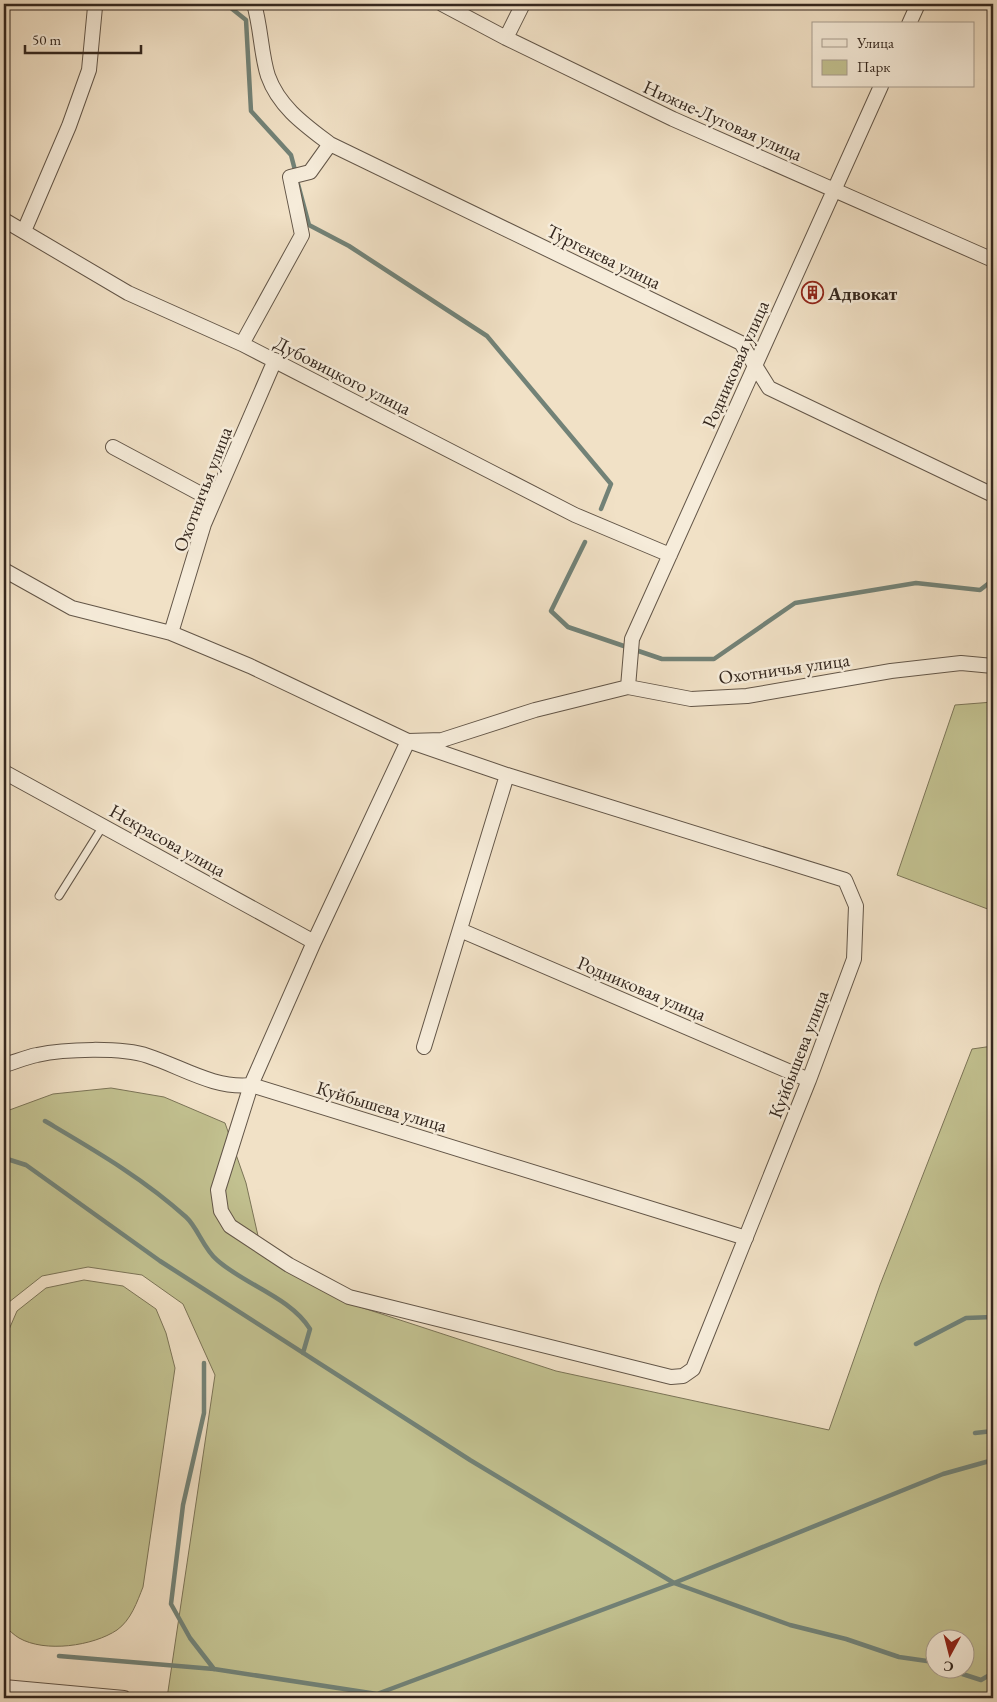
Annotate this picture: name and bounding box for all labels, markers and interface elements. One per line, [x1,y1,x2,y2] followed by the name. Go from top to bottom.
[25,22,141,54] scale bar
[812,22,974,88] legend
[32,30,61,49] text: 50 m
[856,33,894,52] text: Улица
[857,57,890,76] text: Парк
[639,74,807,167] street label: Нижне-Луговая улица
[542,218,665,295] street label: Тургенева улица
[800,281,824,305] building icon: Адвокат
[827,281,898,306] place label: Адвокат
[696,296,775,432] street label: Родниковая улица
[270,330,416,421] street label: Дубовицкого улица
[167,423,238,555] street label: Охотничья улица
[717,647,852,690] street label: Охотничья улица
[105,798,231,883] street label: Некрасова улица
[574,950,710,1027] street label: Родниковая улица
[763,986,834,1122] street label: Куйбышева улица
[314,1075,451,1138] street label: Куйбышева улица
[924,1630,974,1680] north arrow
[942,1657,954,1676] text: С

